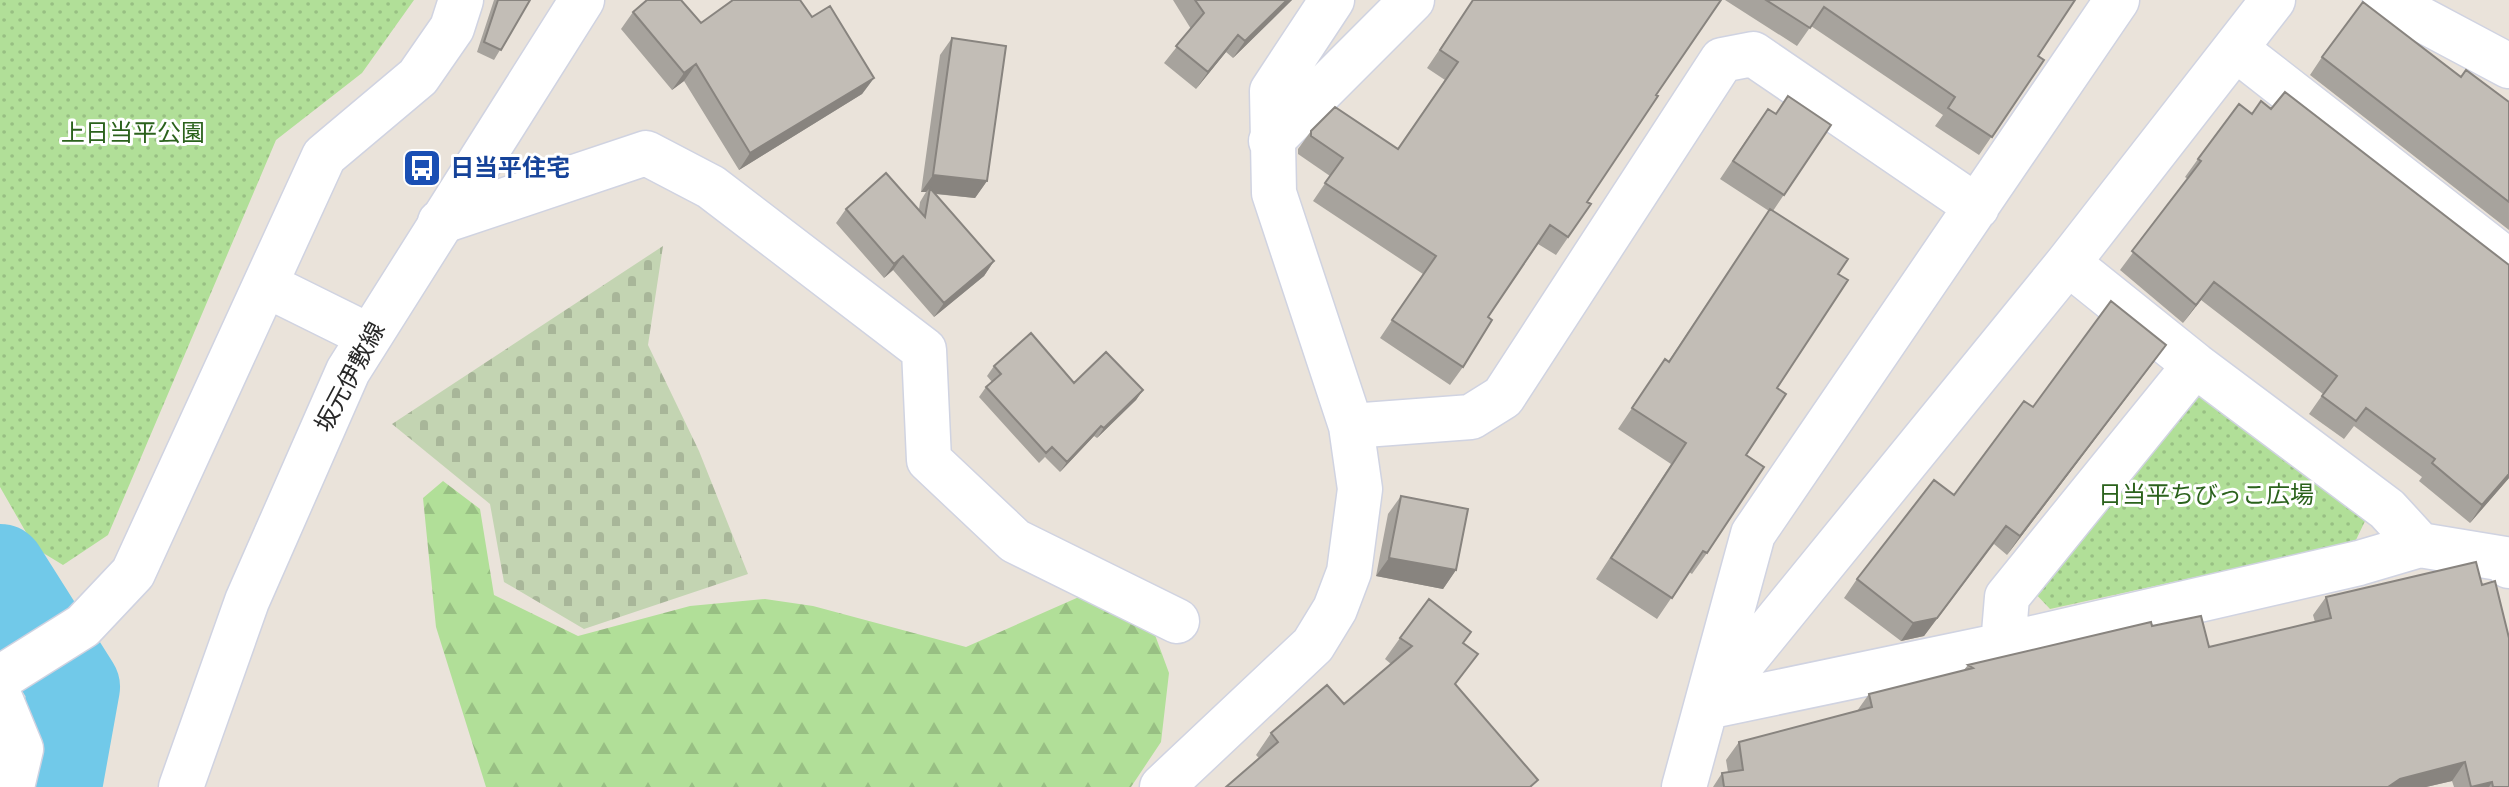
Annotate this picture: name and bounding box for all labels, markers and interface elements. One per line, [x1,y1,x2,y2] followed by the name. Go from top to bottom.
[61,119,205,147] park label: 上日当平公園
[401,147,443,189] bus stop icon: 日当平住宅
[450,154,570,182] place label: 日当平住宅
[309,317,391,437] street label: 坂元伊敷線
[2098,481,2314,509] park label: 日当平ちびっこ広場

